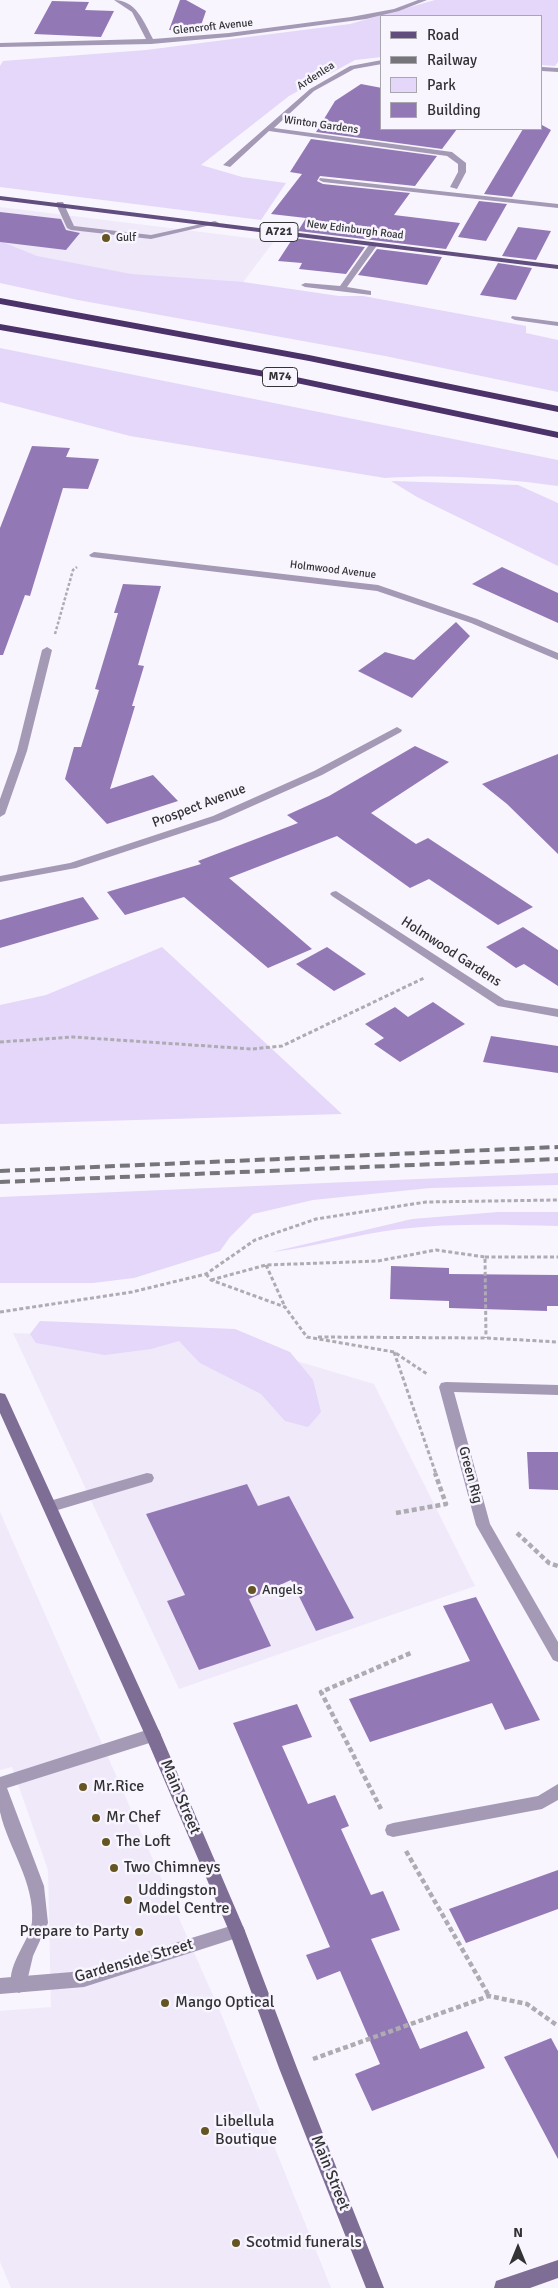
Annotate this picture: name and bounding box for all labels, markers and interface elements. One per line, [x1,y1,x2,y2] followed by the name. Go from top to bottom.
[380,15,543,130] legend
[172,16,254,38] street label: Glencroft Avenue
[427,26,459,44] text: Road
[427,51,477,69] text: Railway
[295,59,337,93] street label: Ardenlea
[427,76,456,94] text: Park
[427,101,481,119] text: Building
[283,113,359,137] street label: Winton Gardens
[306,218,404,242] street label: New Edinburgh Road
[260,222,298,242] road number: A721
[116,231,136,245] place label: Gulf
[100,232,112,244] marker: Gulf
[262,368,298,387] road number: M74
[289,558,377,582] street label: Holmwood Avenue
[150,780,248,832] street label: Prospect Avenue
[398,913,504,991] street label: Holmwood Gardens
[454,1445,486,1505] street label: Green Rig
[262,1582,303,1598] place label: Angels
[246,1584,258,1596] marker: Angels
[156,1757,204,1837] street label: Main Street
[93,1777,144,1797] place label: Mr.Rice
[77,1781,89,1793] marker: Mr.Rice
[106,1808,160,1828] place label: Mr Chef
[90,1812,102,1824] marker: Mr Chef
[116,1832,171,1852] place label: The Loft
[100,1836,112,1848] marker: The Loft
[124,1858,220,1878] place label: Two Chimneys
[108,1862,120,1874] marker: Two Chimneys
[138,1881,229,1919] place label: Uddingston Model Centre
[122,1894,134,1906] marker: Uddingston Model Centre
[19,1922,129,1942] place label: Prepare to Party
[133,1926,145,1938] marker: Prepare to Party
[73,1935,195,1987] street label: Gardenside Street
[175,1993,274,2013] place label: Mango Optical
[159,1997,171,2009] marker: Mango Optical
[215,2112,277,2150] place label: Libellula Boutique
[199,2125,211,2137] marker: Libellula Boutique
[306,2133,354,2213] street label: Main Street
[493,2223,543,2273] north arrow
[513,2224,523,2241] text: N
[246,2233,362,2253] place label: Scotmid funerals
[230,2237,242,2249] marker: Scotmid funerals

